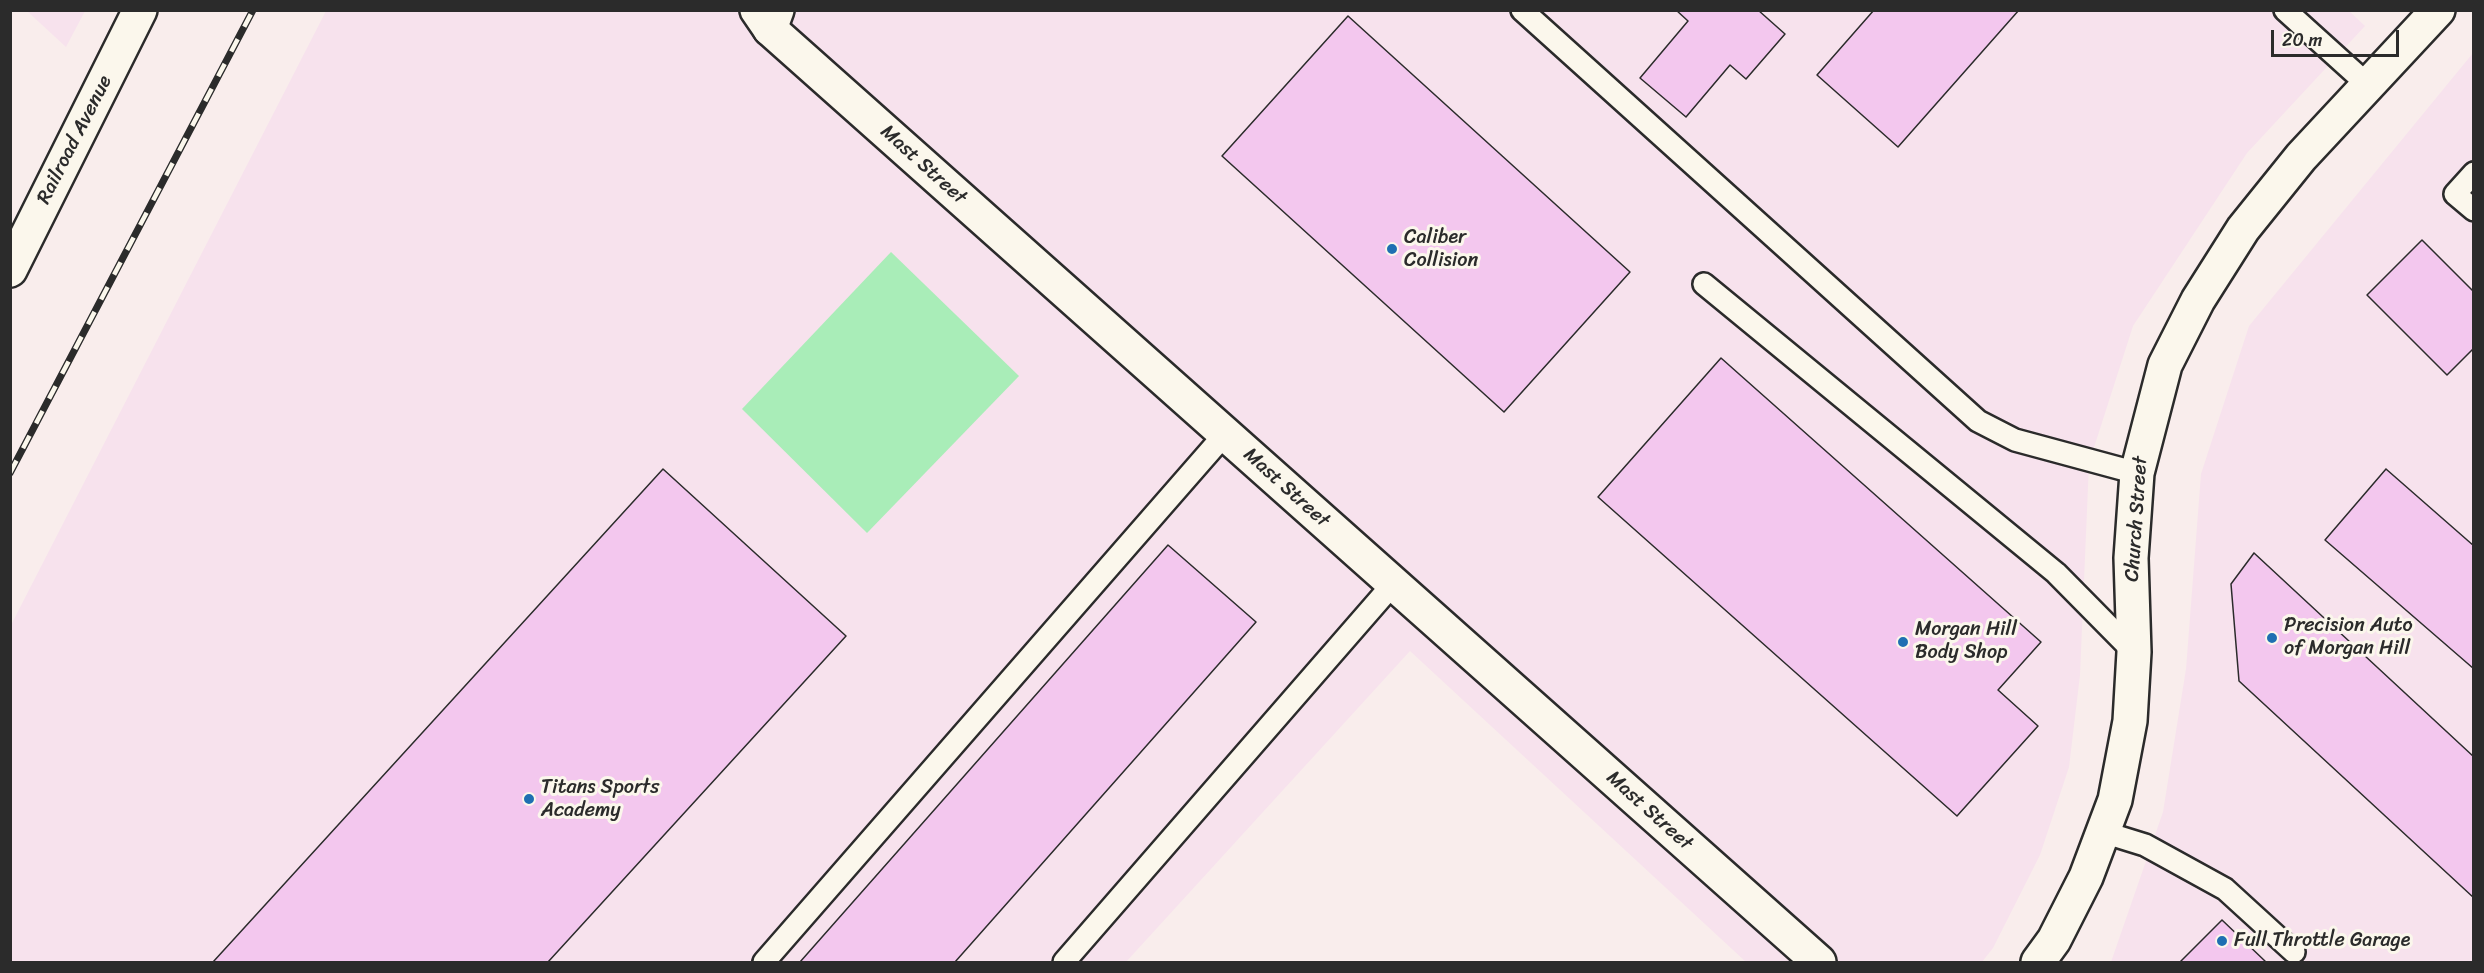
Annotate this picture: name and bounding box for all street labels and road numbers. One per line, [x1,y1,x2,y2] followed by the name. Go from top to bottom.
[32,72,118,208] street label: Railroad Avenue
[875,120,971,210] street label: Mast Street
[1238,443,1334,533] street label: Mast Street
[2121,455,2153,583] street label: Church Street
[1601,766,1697,856] street label: Mast Street

